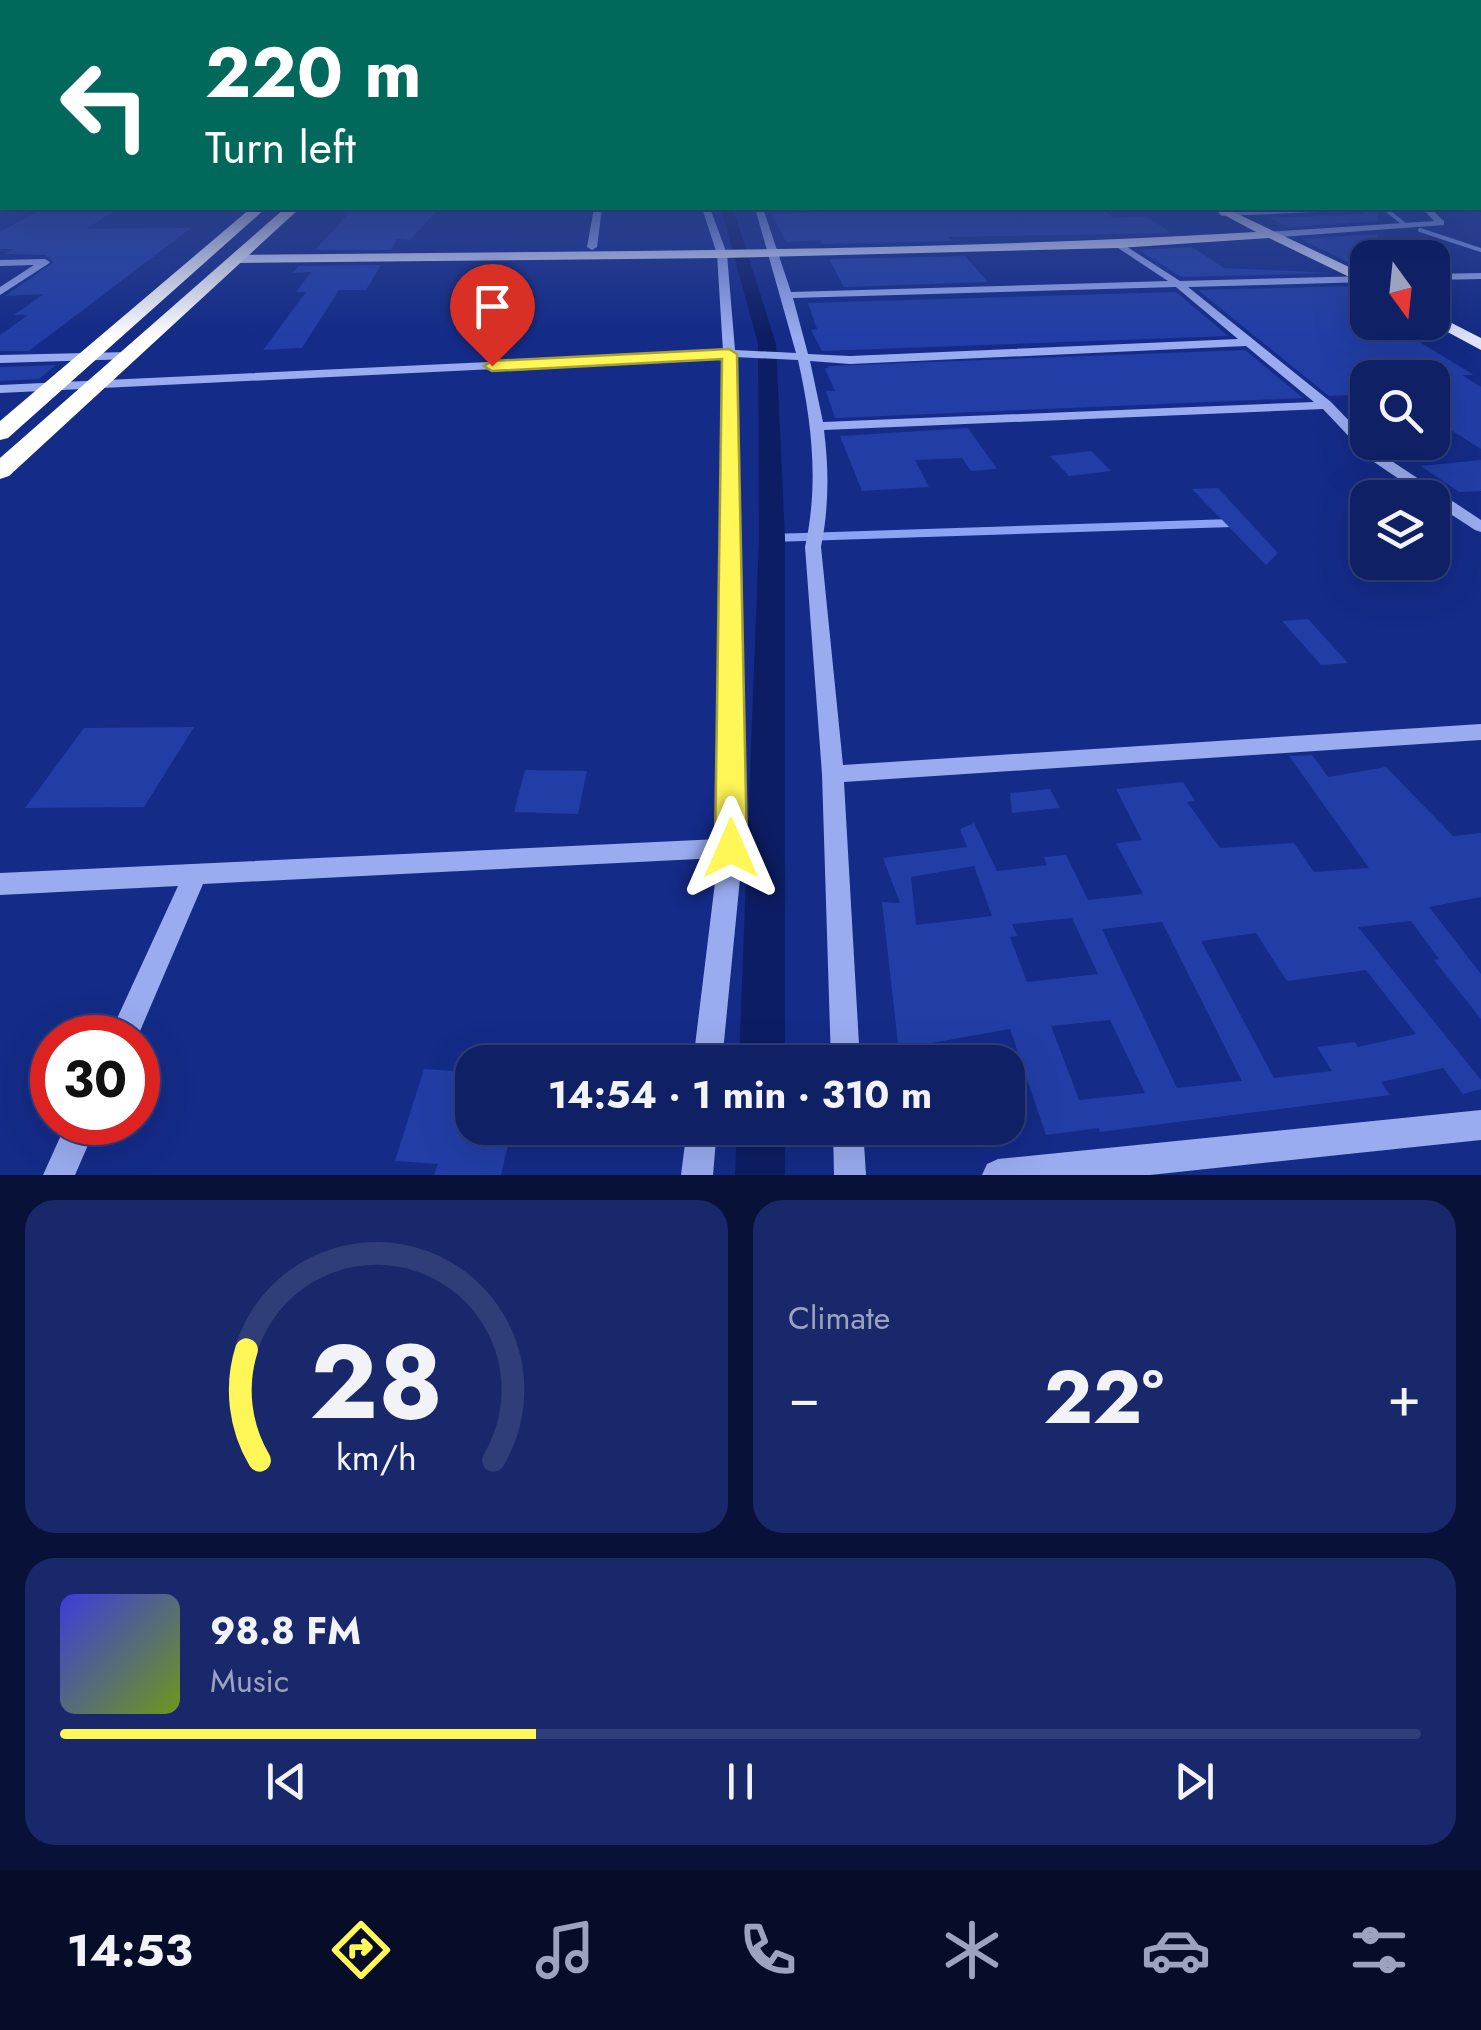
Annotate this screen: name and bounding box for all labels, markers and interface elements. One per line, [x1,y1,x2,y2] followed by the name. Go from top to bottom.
[205,22,422,123] text: 220 m
[40,40,170,170] icon: left
[205,115,356,180] text: Turn left
[1350,240,1450,340] north arrow
[1350,240,1450,580] map controls
[450,264,535,367] pin
[465,279,520,334] icon: arrive
[1350,360,1450,460] button: search
[1350,480,1450,580] button: layers
[679,796,783,900] position arrow
[30,1015,160,1145] speed limit sign: 30
[548,1067,932,1122] text: 14:54 · 1 min · 310 m
[788,1295,890,1341] text: Climate
[310,1307,443,1457] text: 28
[1043,1343,1164,1451] text: 22°
[788,1357,820,1437] text: −
[1387,1357,1421,1437] text: +
[336,1432,417,1483] text: km/h
[210,1603,361,1658] text: 98.8 FM
[210,1658,289,1704] text: Music
[259,1754,314,1809] icon: previous
[713,1754,768,1809] icon: pause
[1167,1754,1222,1809] icon: next
[326,1915,396,1985] icon: directions
[530,1915,600,1985] icon: music
[733,1915,803,1985] icon: phone
[937,1915,1007,1985] icon: climate
[1141,1915,1211,1985] icon: car
[1344,1915,1414,1985] icon: filters
[67,1918,193,1983] text: 14:53

